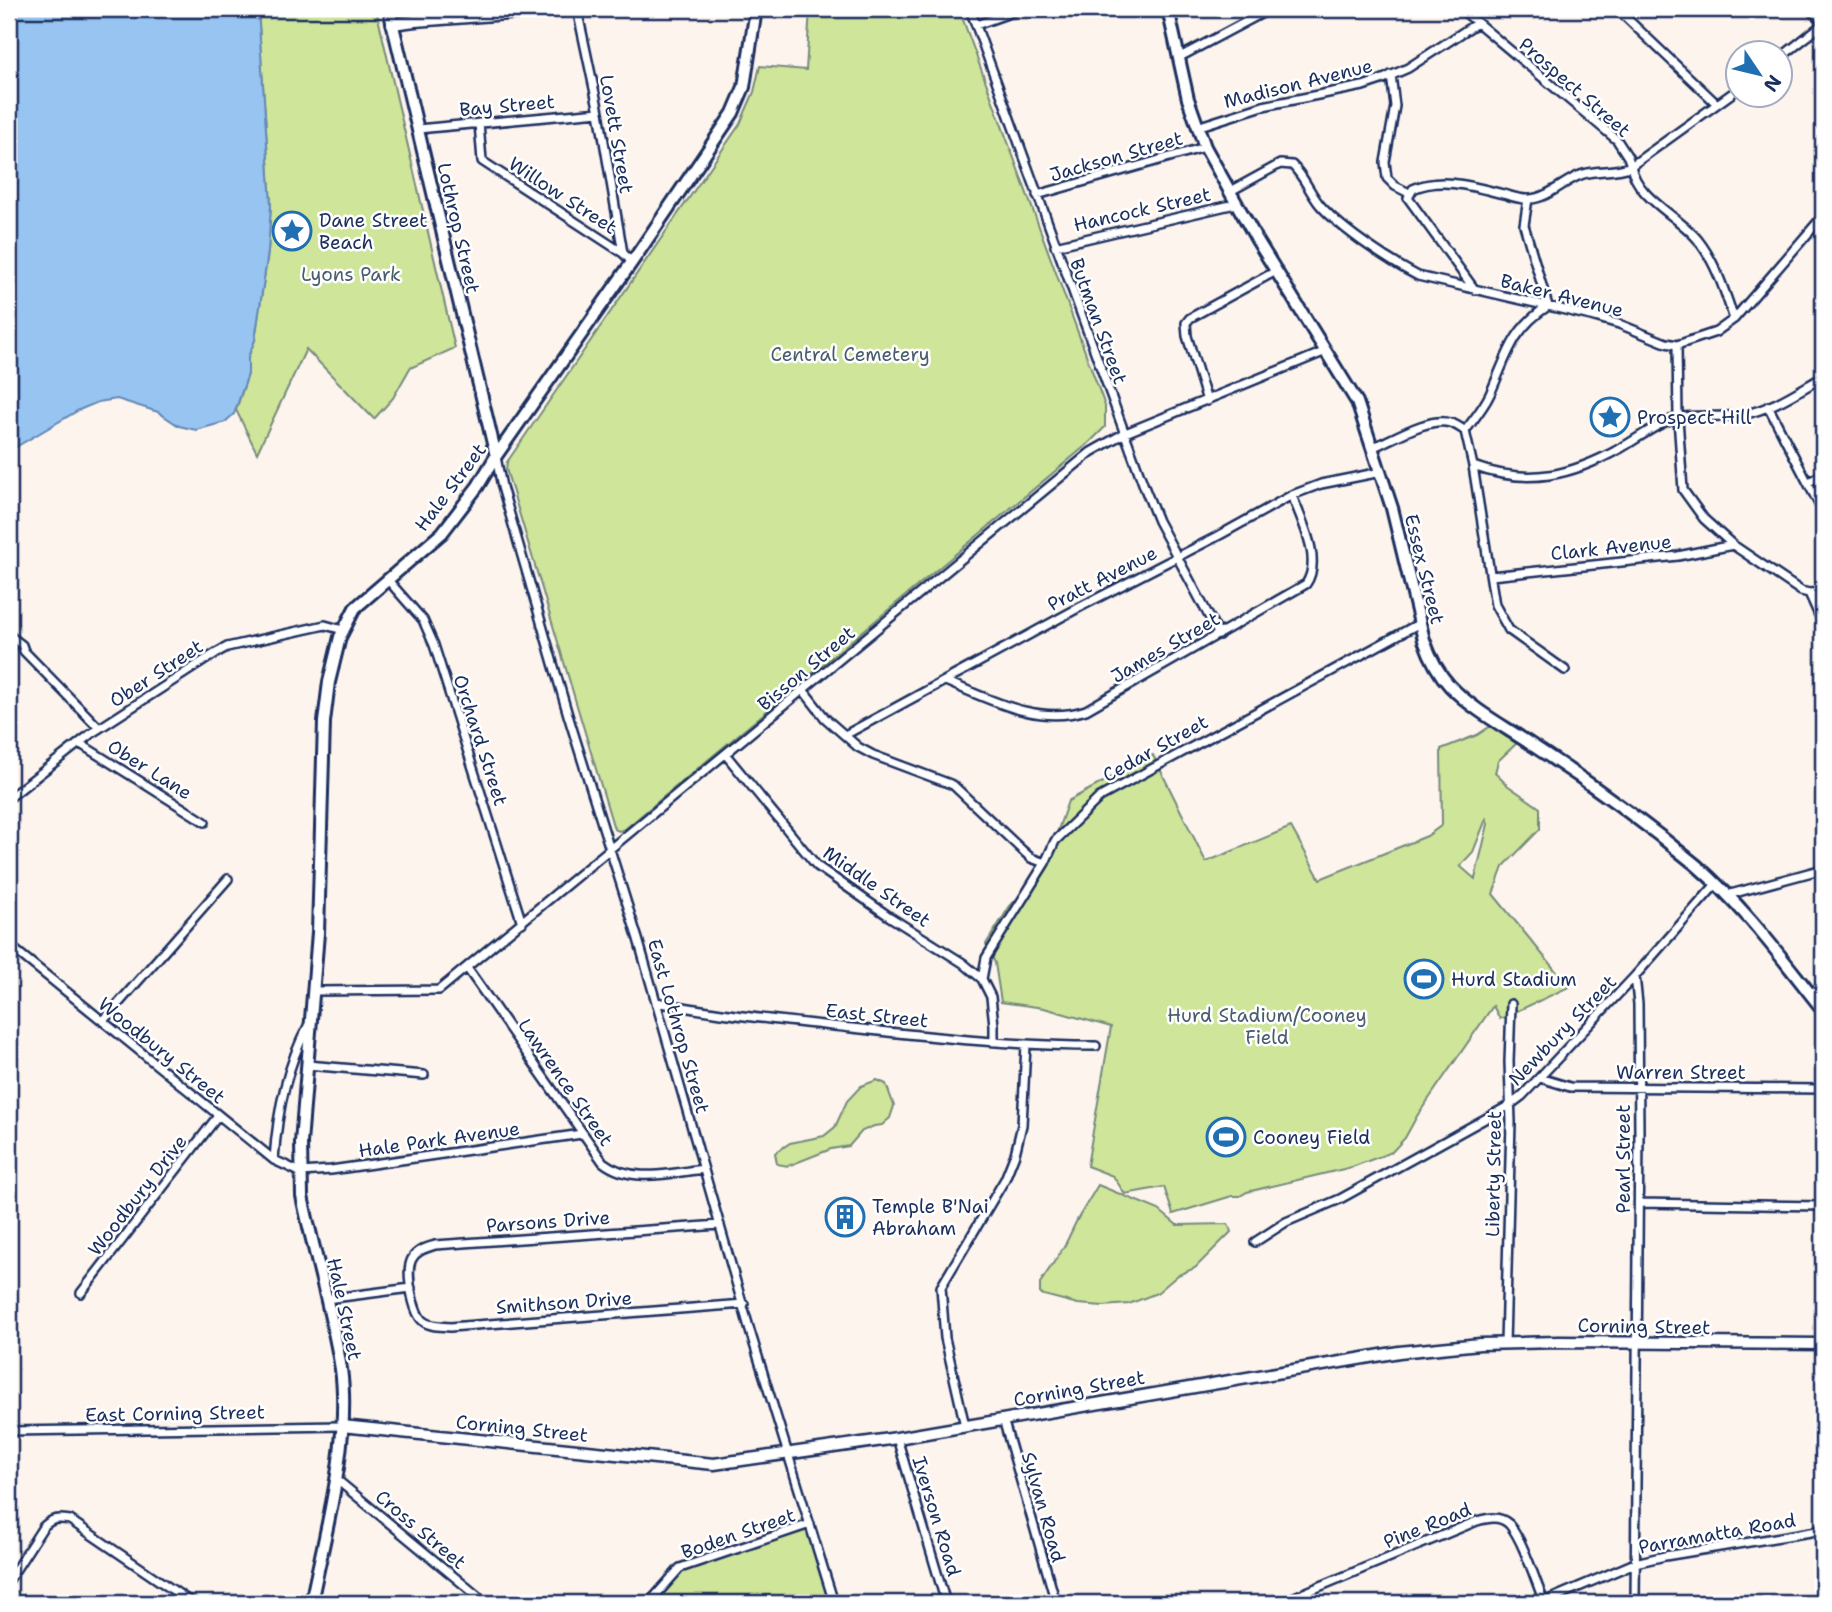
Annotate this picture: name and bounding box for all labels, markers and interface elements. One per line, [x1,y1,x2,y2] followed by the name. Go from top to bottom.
[1514,32,1636,143] street label: Prospect Street
[1724,38,1794,108] north arrow
[1221,53,1375,114] street label: Madison Avenue
[1758,70,1787,97] text: N
[594,73,639,195] street label: Lovett Street
[458,89,556,122] street label: Bay Street
[1047,126,1186,187] street label: Jackson Street
[504,151,622,240] street label: Willow Street
[431,160,486,296] street label: Lothrop Street
[1071,182,1213,237] street label: Hancock Street
[319,208,428,255] place label: Dane Street Beach
[271,210,313,252] place icon: Dane Street Beach
[1064,255,1133,388] street label: Butman Street
[301,262,401,287] park label: Lyons Park
[1498,268,1626,323] street label: Baker Avenue
[770,342,930,367] park label: Central Cemetery
[1589,396,1631,438] place icon: Prospect Hill
[1637,405,1752,430] place label: Prospect Hill
[409,438,492,536] street label: Hale Street
[1399,511,1450,627] street label: Essex Street
[1549,529,1673,566] street label: Clark Avenue
[1043,540,1161,617] street label: Pratt Avenue
[1106,606,1224,689] street label: James Street
[752,620,860,716] street label: Bisson Street
[105,634,208,713] street label: Ober Street
[448,671,514,809] street label: Orchard Street
[1098,709,1212,788] street label: Cedar Street
[103,734,197,805] street label: Ober Lane
[818,840,935,933] street label: Middle Street
[642,936,715,1116] street label: East Lothrop Street
[1403,958,1445,1000] sports icon: Hurd Stadium
[1451,967,1577,992] place label: Hurd Stadium
[1503,969,1622,1091] street label: Newbury Street
[93,991,230,1109] street label: Woodbury Street
[824,998,929,1033] street label: East Street
[1167,1003,1367,1050] park label: Hurd Stadium/Cooney Field
[512,1014,619,1151] street label: Lawrence Street
[1616,1060,1746,1085] street label: Warren Street
[1611,1105,1636,1213] street label: Pearl Street
[1480,1111,1507,1237] street label: Liberty Street
[357,1116,521,1163] street label: Hale Park Avenue
[1205,1116,1247,1158] sports icon: Cooney Field
[1253,1125,1370,1150] place label: Cooney Field
[82,1130,193,1261] street label: Woodbury Drive
[872,1194,989,1241] place label: Temple B'Nai Abraham
[824,1196,866,1238] building icon: Temple B'Nai Abraham
[485,1205,611,1238] street label: Parsons Drive
[321,1256,368,1363] street label: Hale Street
[495,1285,633,1320] street label: Smithson Drive
[1577,1313,1711,1340] street label: Corning Street
[1012,1365,1147,1412] street label: Corning Street
[85,1399,265,1428] street label: East Corning Street
[455,1409,589,1448] street label: Corning Street
[1016,1449,1071,1565] street label: Sylvan Road
[906,1453,967,1579] street label: Iverson Road
[370,1484,471,1575] street label: Cross Street
[1380,1497,1475,1554] street label: Pine Road
[678,1502,798,1565] street label: Boden Street
[1637,1507,1798,1560] street label: Parramatta Road

